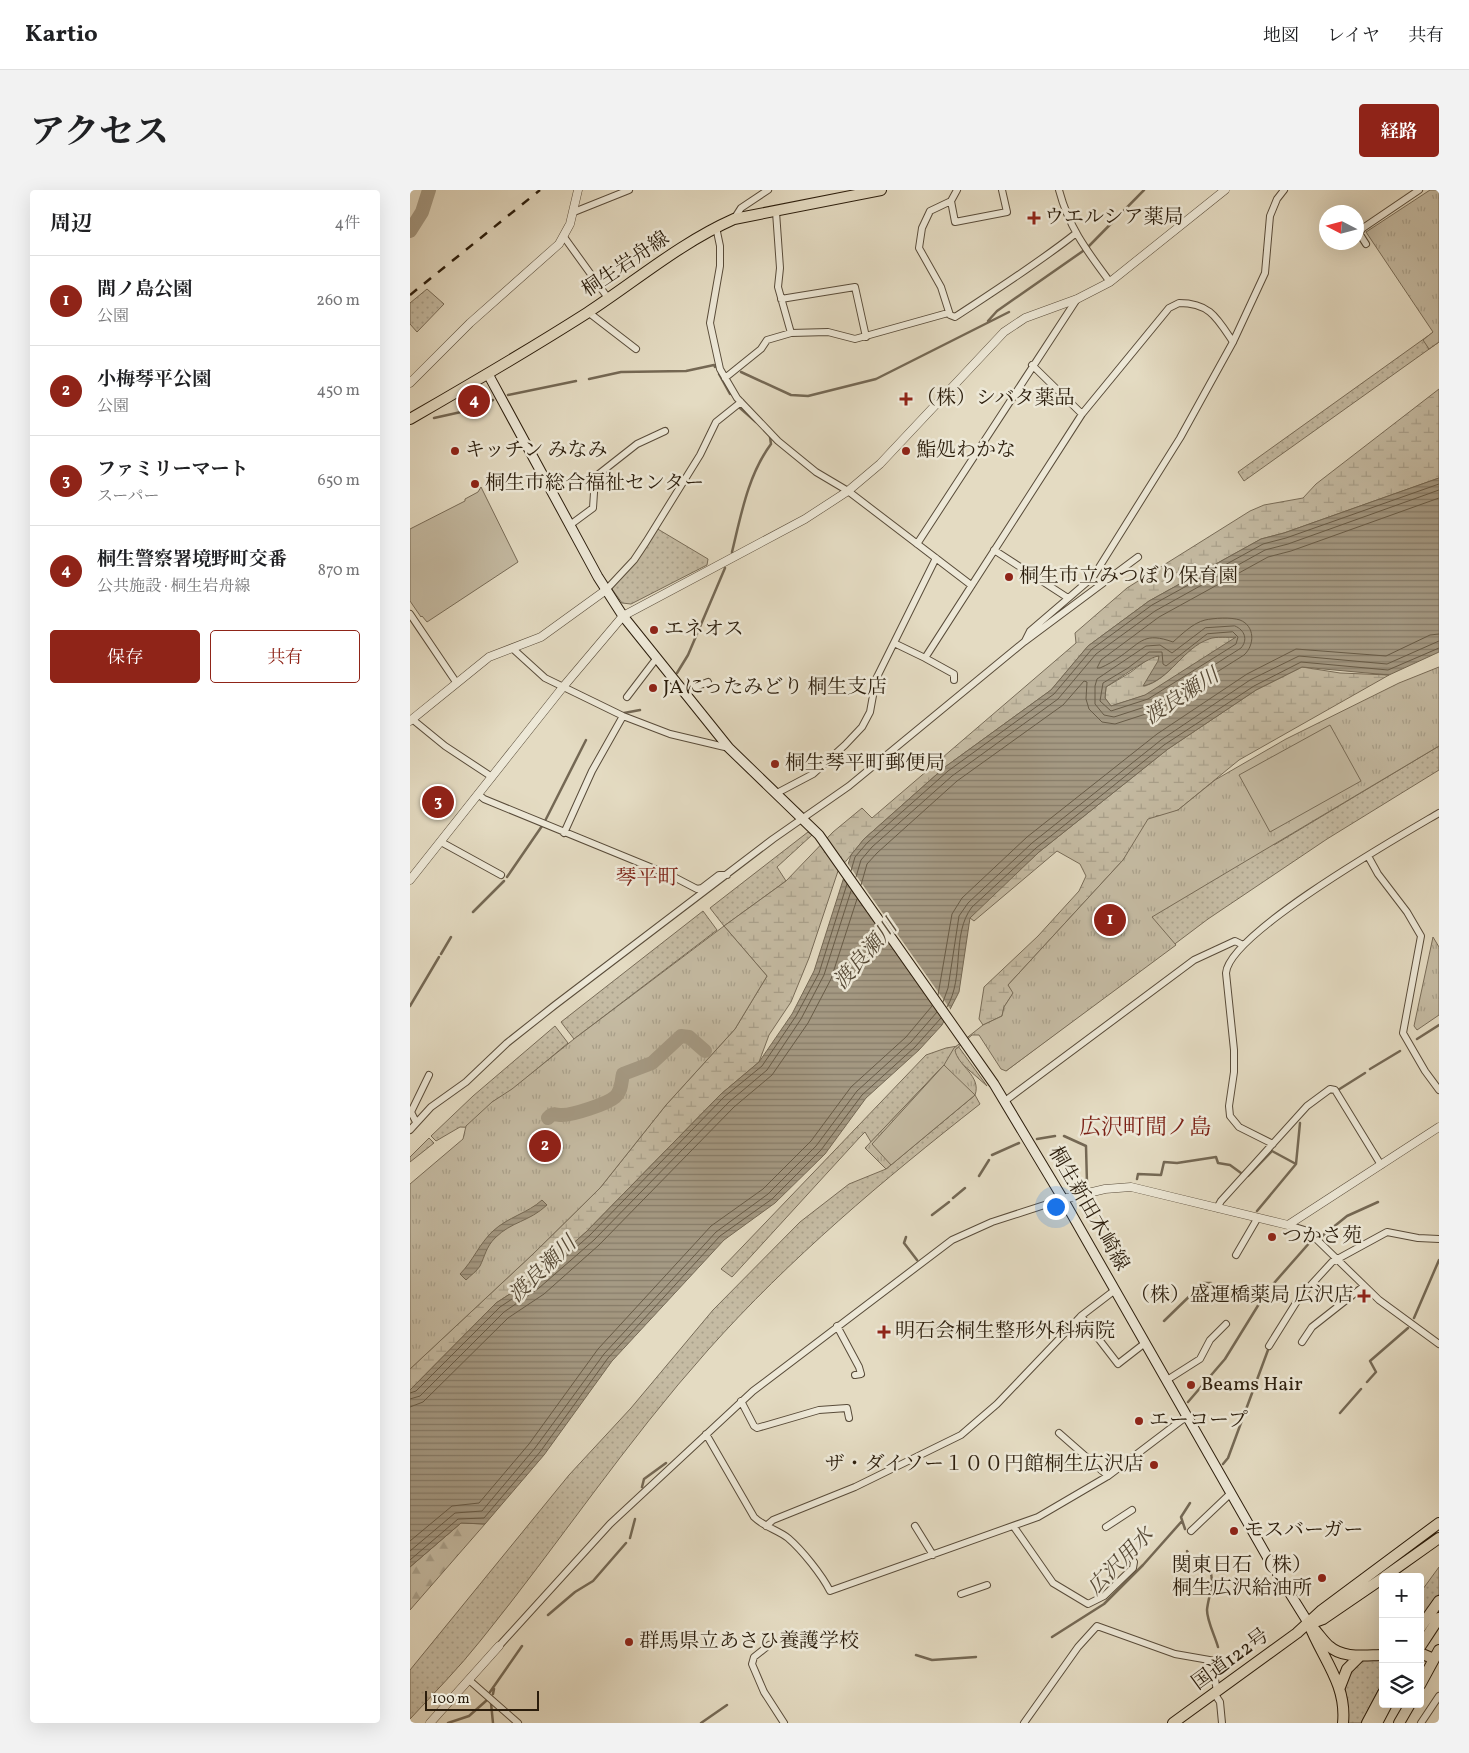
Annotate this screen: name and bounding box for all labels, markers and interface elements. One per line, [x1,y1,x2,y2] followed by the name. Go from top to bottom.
[25,18,98,52] text: Kartio
[1263,24,1299,49] text: 地図
[1327,24,1380,49] text: レイヤ
[1408,24,1444,49] text: 共有
[1359,104,1439,157] button: 経路
[30,110,169,158] text: アクセス
[1044,204,1184,232] place label: ウエルシア薬局
[1319,205,1364,250] north arrow
[50,210,92,239] text: 周辺
[1028,212,1040,224] marker: ウエルシア薬局
[334,213,360,235] text: 4件
[577,225,675,305] street label: 桐生岩舟線
[97,277,192,303] text: 間ノ島公園
[63,290,69,312] text: 1
[316,290,360,312] text: 260 m
[97,306,129,328] text: 公園
[97,367,211,393] text: 小梅琴平公園
[62,380,70,402] text: 2
[317,380,360,402] text: 450 m
[458,382,490,420] pin: 4
[916,385,1075,413] place label: （株）シバタ薬品
[900,393,912,405] marker: （株）シバタ薬品
[97,396,129,418] text: 公園
[465,437,608,465] place label: キッチン みなみ
[916,437,1016,465] place label: 鮨処わかな
[449,445,461,457] marker: キッチン みなみ
[900,445,912,457] marker: 鮨処わかな
[97,457,249,483] text: ファミリーマート
[62,470,70,492] text: 3
[318,470,360,492] text: 650 m
[485,470,704,498] place label: 桐生市総合福祉センター
[469,478,481,490] marker: 桐生市総合福祉センター
[97,486,159,508] text: スーパー
[97,547,287,573] text: 桐生警察署境野町交番
[61,560,71,582] text: 4
[318,560,360,582] text: 870 m
[1019,563,1239,591] place label: 桐生市立みつぼり保育園
[1003,571,1015,583] marker: 桐生市立みつぼり保育園
[97,576,251,598] text: 公共施設 · 桐生岩舟線
[664,616,744,644] place label: エネオス
[648,624,660,636] marker: エネオス
[50,630,200,683] button: 保存
[210,630,360,683] button: 共有
[1139,661,1227,732] water label: 渡良瀬川
[663,674,887,702] place label: JAにったみどり 桐生支店
[647,682,659,694] marker: JAにったみどり 桐生支店
[785,750,945,778] place label: 桐生琴平町郵便局
[769,758,781,770] marker: 桐生琴平町郵便局
[422,783,454,821] pin: 3
[616,864,679,893] district label: 琴平町
[1094,901,1126,939] pin: 1
[828,912,906,996] water label: 渡良瀬川
[1079,1113,1211,1144] district label: 広沢町間ノ島
[529,1127,561,1165] pin: 2
[1041,1141,1135,1277] street label: 桐生新田木崎線
[1043,1194,1069,1220] your location
[1282,1223,1362,1251] place label: つかさ苑
[503,1229,585,1310] water label: 渡良瀬川
[1266,1231,1278,1243] marker: つかさ苑
[1130,1282,1354,1310] place label: （株）盛運橋薬局 広沢店
[1358,1290,1370,1302] marker: （株）盛運橋薬局 広沢店
[895,1318,1115,1346] place label: 明石会桐生整形外科病院
[877,1325,891,1339] marker: 明石会桐生整形外科病院
[1201,1371,1303,1399] place label: Beams Hair
[1185,1379,1197,1391] marker: Beams Hair
[1149,1407,1248,1435] place label: エーコープ
[1133,1415,1145,1427] marker: エーコープ
[824,1451,1144,1479] place label: ザ・ダイソー１００円館桐生広沢店
[1148,1459,1160,1471] marker: ザ・ダイソー１００円館桐生広沢店
[1244,1517,1364,1545] place label: モスバーガー
[1081,1520,1162,1602] water label: 広沢用水
[1228,1525,1240,1537] marker: モスバーガー
[1172,1552,1312,1603] place label: 関東日石（株） 桐生広沢給油所
[1316,1572,1328,1584] marker: 関東日石（株） 桐生広沢給油所
[1379,1573,1424,1708] map controls
[1379,1573,1424,1618] button: +
[1379,1618,1424,1663] button: −
[1187,1622,1275,1698] street label: 国道122号
[639,1628,859,1656] place label: 群馬県立あさひ養護学校
[623,1636,635,1648] marker: 群馬県立あさひ養護学校
[1379,1663,1424,1708] button: layers
[425,1688,539,1711] scale bar
[432,1690,470,1709] text: 100 m

